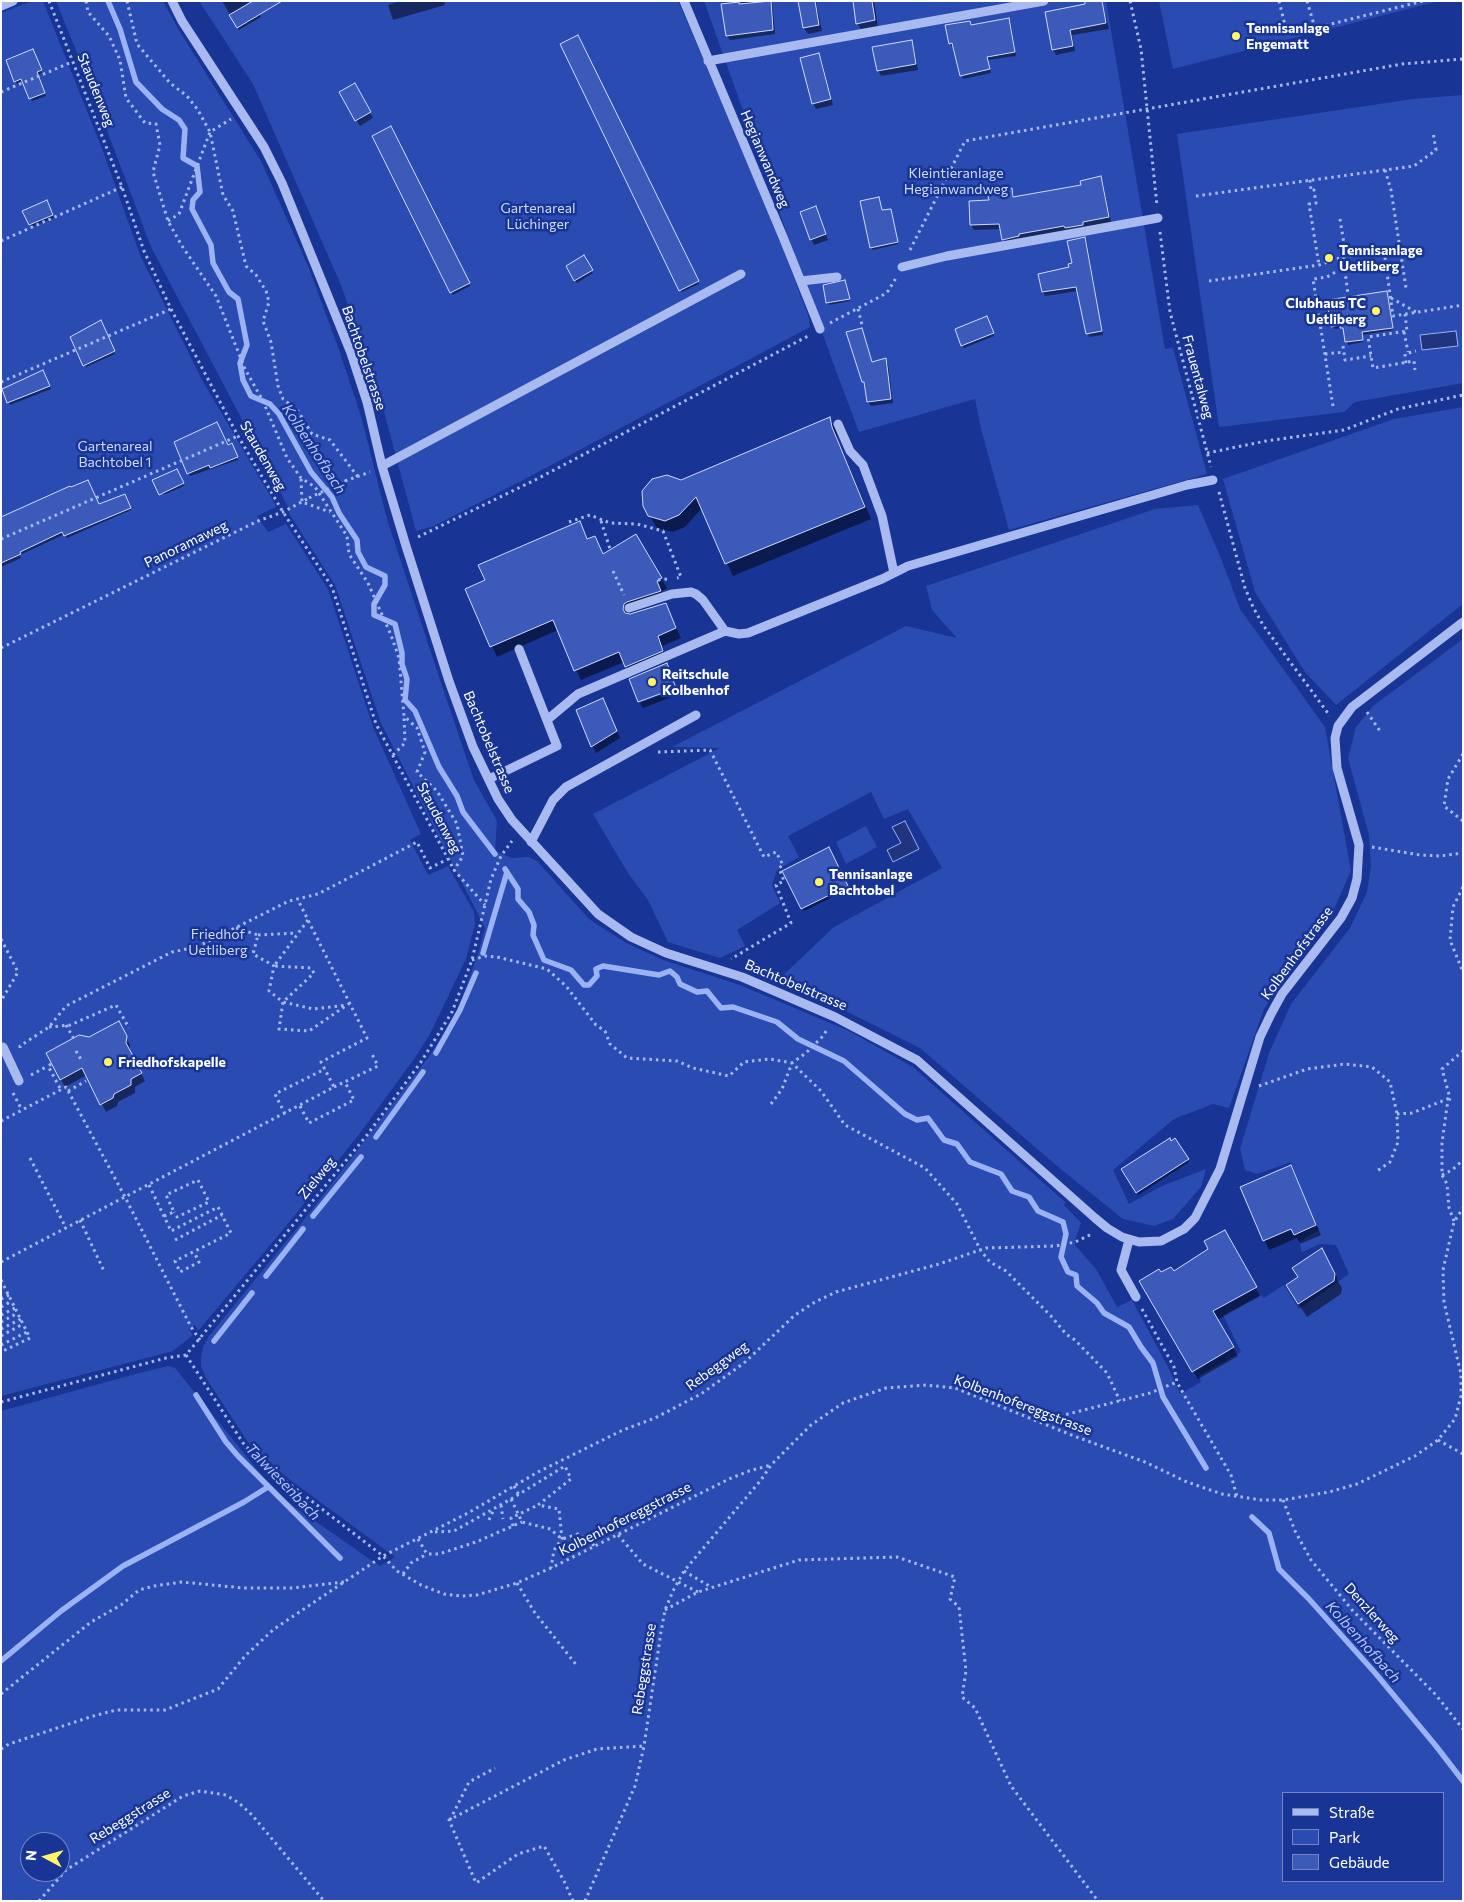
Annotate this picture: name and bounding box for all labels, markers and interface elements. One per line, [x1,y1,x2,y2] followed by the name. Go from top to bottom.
[1246,20,1330,52] place label: Tennisanlage Engematt
[1230,30,1242,42] marker: Tennisanlage Engematt
[74,51,118,129] street label: Staudenweg
[737,108,793,210] street label: Hegianwandweg
[904,165,1008,198] park label: Kleintieranlage Hegianwandweg
[500,200,576,232] park label: Gartenareal Lüchinger
[1339,242,1423,274] place label: Tennisanlage Uetliberg
[1323,252,1335,264] marker: Tennisanlage Uetliberg
[1285,295,1366,328] place label: Clubhaus TC Uetliberg
[338,304,390,412] street label: Bachtobelstrasse
[1370,305,1382,317] marker: Clubhaus TC Uetliberg
[1179,333,1217,421] street label: Frauentalweg
[278,401,350,497] water label: Kolbenhofbach
[236,418,290,494] street label: Staudenweg
[77,438,153,471] park label: Gartenareal Bachtobel 1
[142,517,230,571] street label: Panoramaweg
[662,666,729,699] place label: Reitschule Kolbenhof
[646,676,658,688] marker: Reitschule Kolbenhof
[460,688,518,796] street label: Bachtobelstrasse
[413,780,465,856] street label: Staudenweg
[829,866,913,899] place label: Tennisanlage Bachtobel
[813,876,825,888] marker: Tennisanlage Bachtobel
[1258,903,1336,1003] street label: Kolbenhofstrasse
[188,926,248,959] park label: Friedhof Uetliberg
[742,956,850,1014] street label: Bachtobelstrasse
[118,1054,226,1070] place label: Friedhofskapelle
[102,1056,114,1068] marker: Friedhofskapelle
[295,1153,339,1203] street label: Zielweg
[683,1338,751,1394] street label: Rebeggweg
[952,1371,1094,1439] street label: Kolbenhofereggstrasse
[242,1440,324,1524] water label: Talwiesenbach
[556,1478,694,1560] street label: Kolbenhofereggstrasse
[1341,1579,1403,1647] street label: Denzlerweg
[1322,1597,1404,1687] water label: Kolbenhofbach
[628,1622,660,1716] street label: Rebeggstrasse
[86,1784,174,1848] street label: Rebeggstrasse
[1282,1792,1444,1882] legend
[1329,1803,1375,1821] text: Straße
[1329,1828,1360,1846] text: Park
[20,1832,70,1882] north arrow
[22,1849,40,1862] text: N
[1329,1853,1390,1871] text: Gebäude

